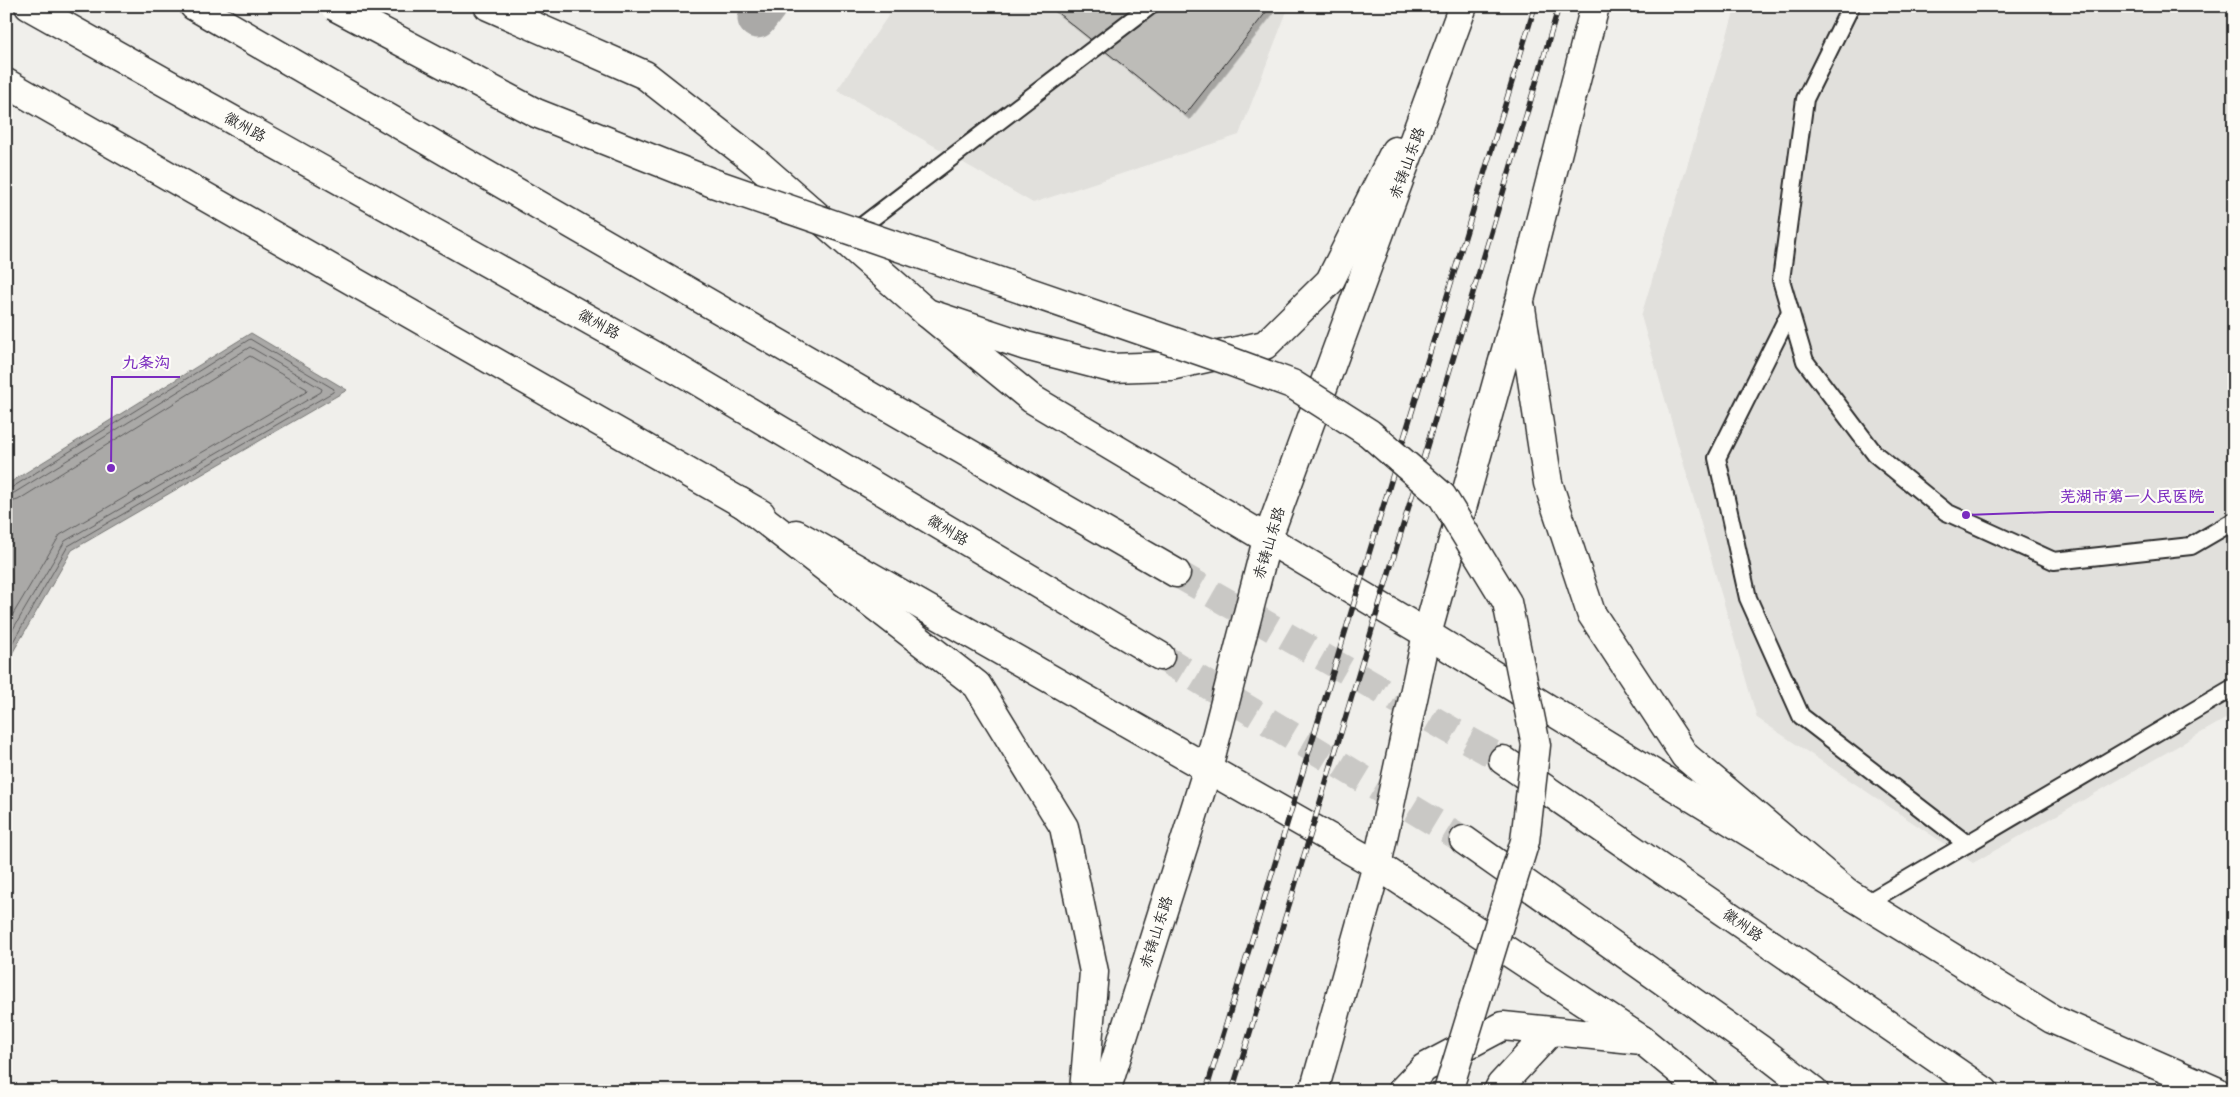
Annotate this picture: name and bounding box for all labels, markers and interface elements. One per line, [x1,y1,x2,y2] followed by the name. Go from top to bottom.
[221,108,269,146] street label: 徽州路
[1386,125,1428,201] street label: 赤铸山东路
[575,305,623,343] street label: 徽州路
[112,346,180,377] callout: 九条沟
[122,354,170,372] text: 九条沟
[2050,481,2214,512] callout: 芜湖市第一人民医院
[2060,488,2204,506] text: 芜湖市第一人民医院
[1249,504,1289,582] street label: 赤铸山东路
[924,511,972,549] street label: 徽州路
[1136,894,1176,970] street label: 赤铸山东路
[1719,905,1767,945] street label: 徽州路

